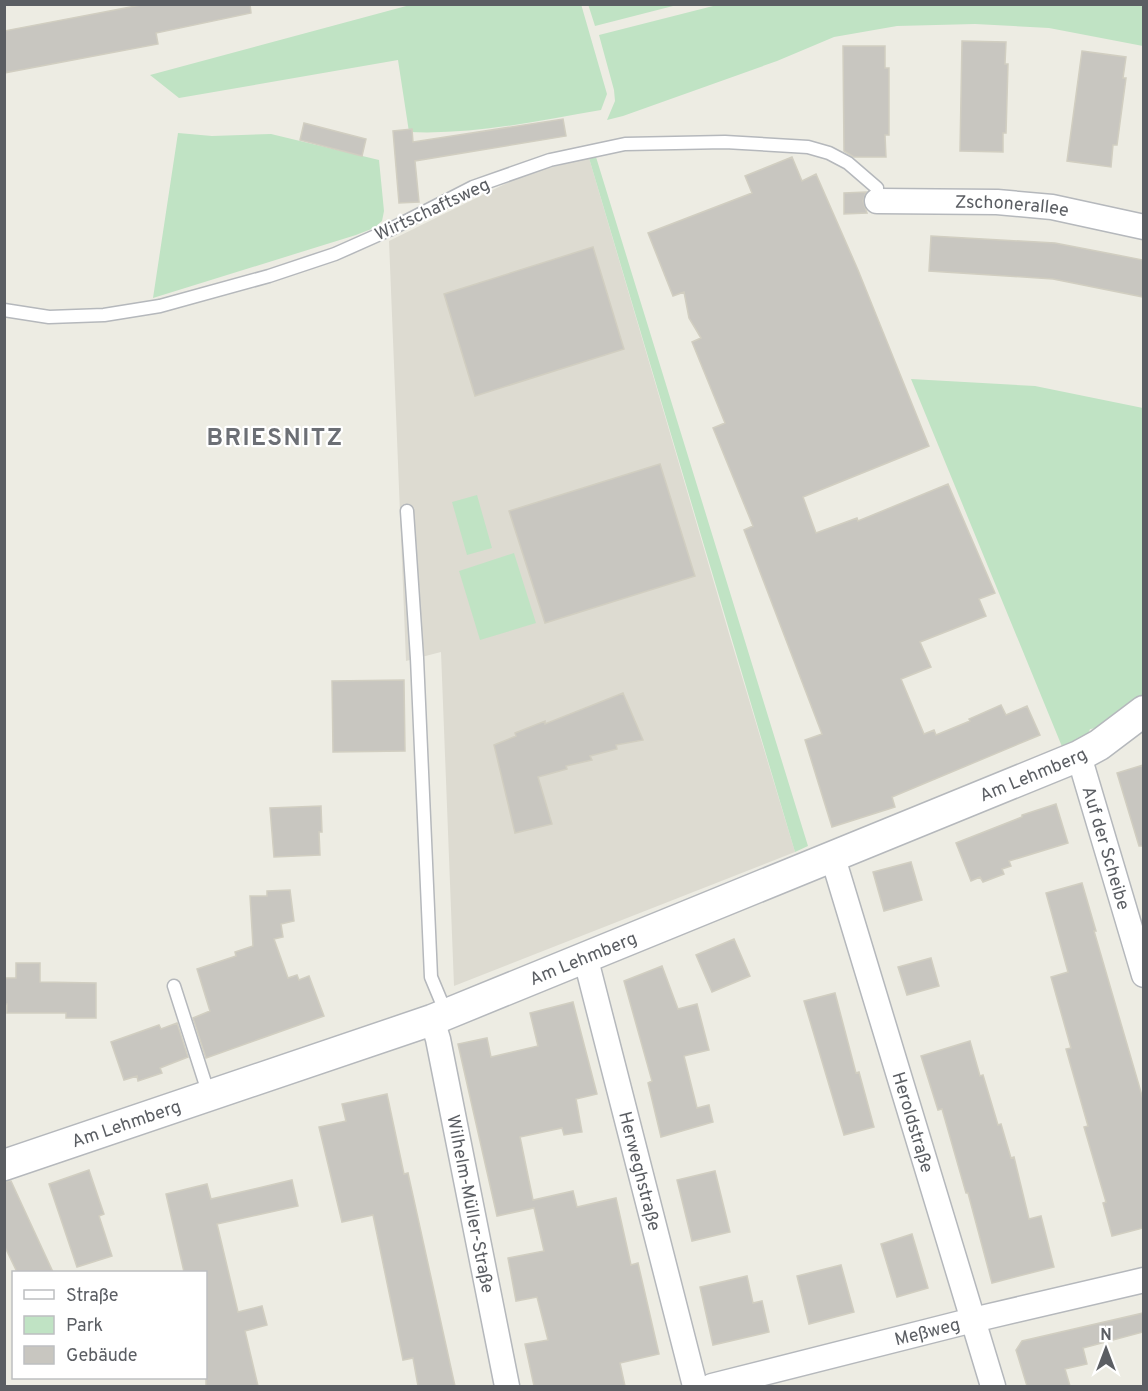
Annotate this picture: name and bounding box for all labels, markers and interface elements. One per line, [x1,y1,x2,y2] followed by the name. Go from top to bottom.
[371,174,494,247] street label: Wirtschaftsweg
[955,192,1071,223] street label: Zschonerallee
[206,424,344,454] district label: BRIESNITZ
[976,744,1092,808] street label: Am Lehmberg
[1076,784,1134,913] street label: Auf der Scheibe
[526,928,641,992] street label: Am Lehmberg
[886,1069,938,1176] street label: Heroldstraße
[69,1096,184,1154] street label: Am Lehmberg
[612,1109,665,1234] street label: Herweghstraße
[440,1113,498,1295] street label: Wilhelm-Müller-Straße
[12,1271,207,1379] legend
[66,1285,118,1308] text: Straße
[892,1314,963,1352] street label: Meßweg
[66,1315,103,1338] text: Park
[1076,1319,1136,1379] north arrow
[1100,1326,1112,1346] text: N
[66,1345,138,1368] text: Gebäude

